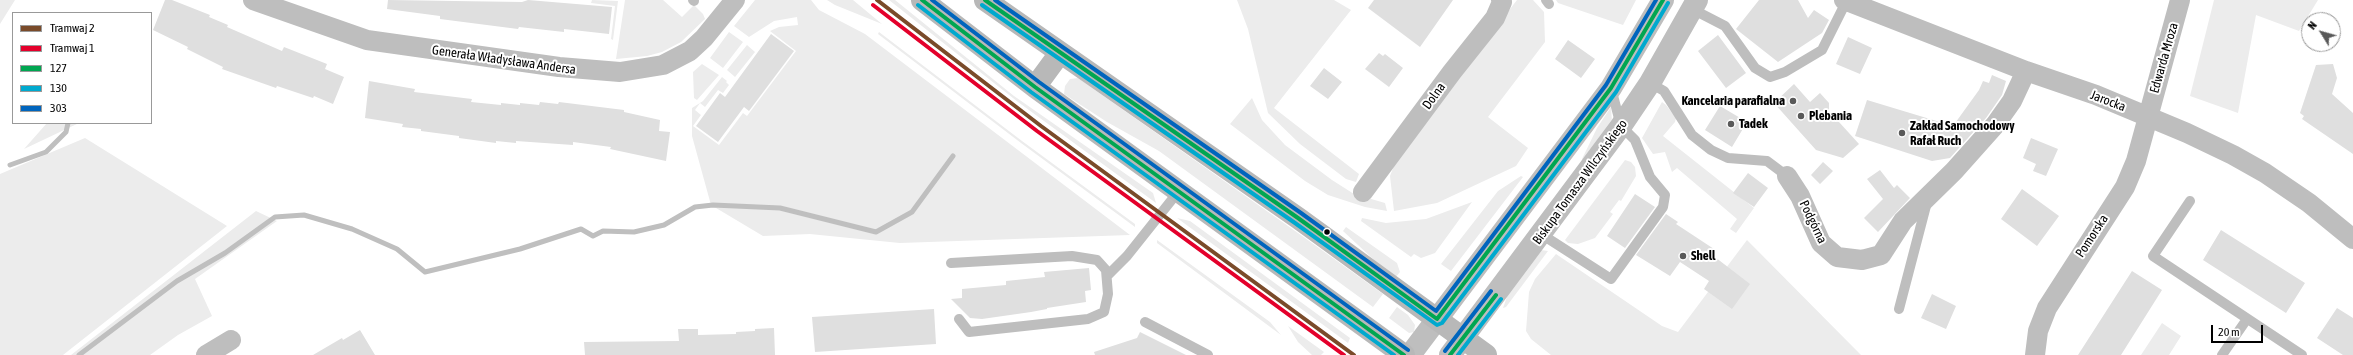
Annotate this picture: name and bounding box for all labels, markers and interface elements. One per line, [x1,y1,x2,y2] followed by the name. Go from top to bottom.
[12,12,152,124] legend
[2301,12,2341,52] north arrow
[2305,19,2319,32] text: N
[50,21,95,35] text: Tramwaj 2
[2147,21,2181,95] street label: Edwarda Mroza
[50,41,95,55] text: Tramwaj 1
[431,42,577,78] street label: Generała Władysława Andersa
[50,61,67,75] text: 127
[1419,80,1449,112] street label: Dolna
[50,81,67,95] text: 130
[2088,87,2128,115] street label: Jarocka
[1681,93,1785,109] place label: Kancelaria parafialna
[1788,96,1798,106] marker: Kancelaria parafialna
[50,101,67,115] text: 303
[1809,108,1852,124] place label: Plebania
[1796,111,1806,121] marker: Plebania
[1739,116,1768,132] place label: Tadek
[1529,117,1631,247] street label: Biskupa Tomasza Wilczyńskiego
[1910,118,2015,149] place label: Zakład Samochodowy Rafał Ruch
[1726,119,1736,129] marker: Tadek
[1897,128,1907,138] marker: Zakład Samochodowy Rafał Ruch
[1796,198,1830,246] street label: Podgórna
[2072,212,2112,260] street label: Pomorska
[1322,227,1332,237] unlabelled marker
[1691,248,1716,264] place label: Shell
[1678,251,1688,261] marker: Shell
[2213,317,2265,343] scale bar
[2218,325,2240,339] text: 20 m

